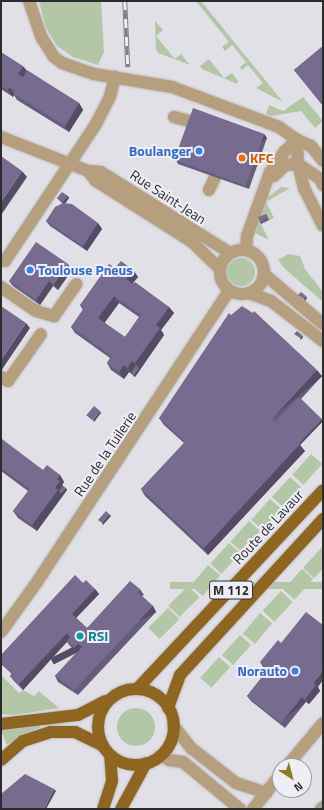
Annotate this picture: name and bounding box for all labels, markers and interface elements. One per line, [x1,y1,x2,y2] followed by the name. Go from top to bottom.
[129,143,191,159] place label: Boulanger
[194,146,204,156] marker: Boulanger
[250,150,273,166] place label: KFC
[237,153,247,163] marker: KFC
[127,166,209,228] street label: Rue Saint-Jean
[38,262,133,278] place label: Toulouse Pneus
[25,265,35,275] marker: Toulouse Pneus
[70,408,140,500] street label: Rue de la Tuilerie
[229,486,307,568] street label: Route de Lavaur
[209,579,253,601] road number: M 112
[88,628,108,644] place label: RSI
[75,631,85,641] marker: RSI
[237,663,287,679] place label: Norauto
[290,666,300,676] marker: Norauto
[272,758,312,798] north arrow
[291,778,306,796] text: N

